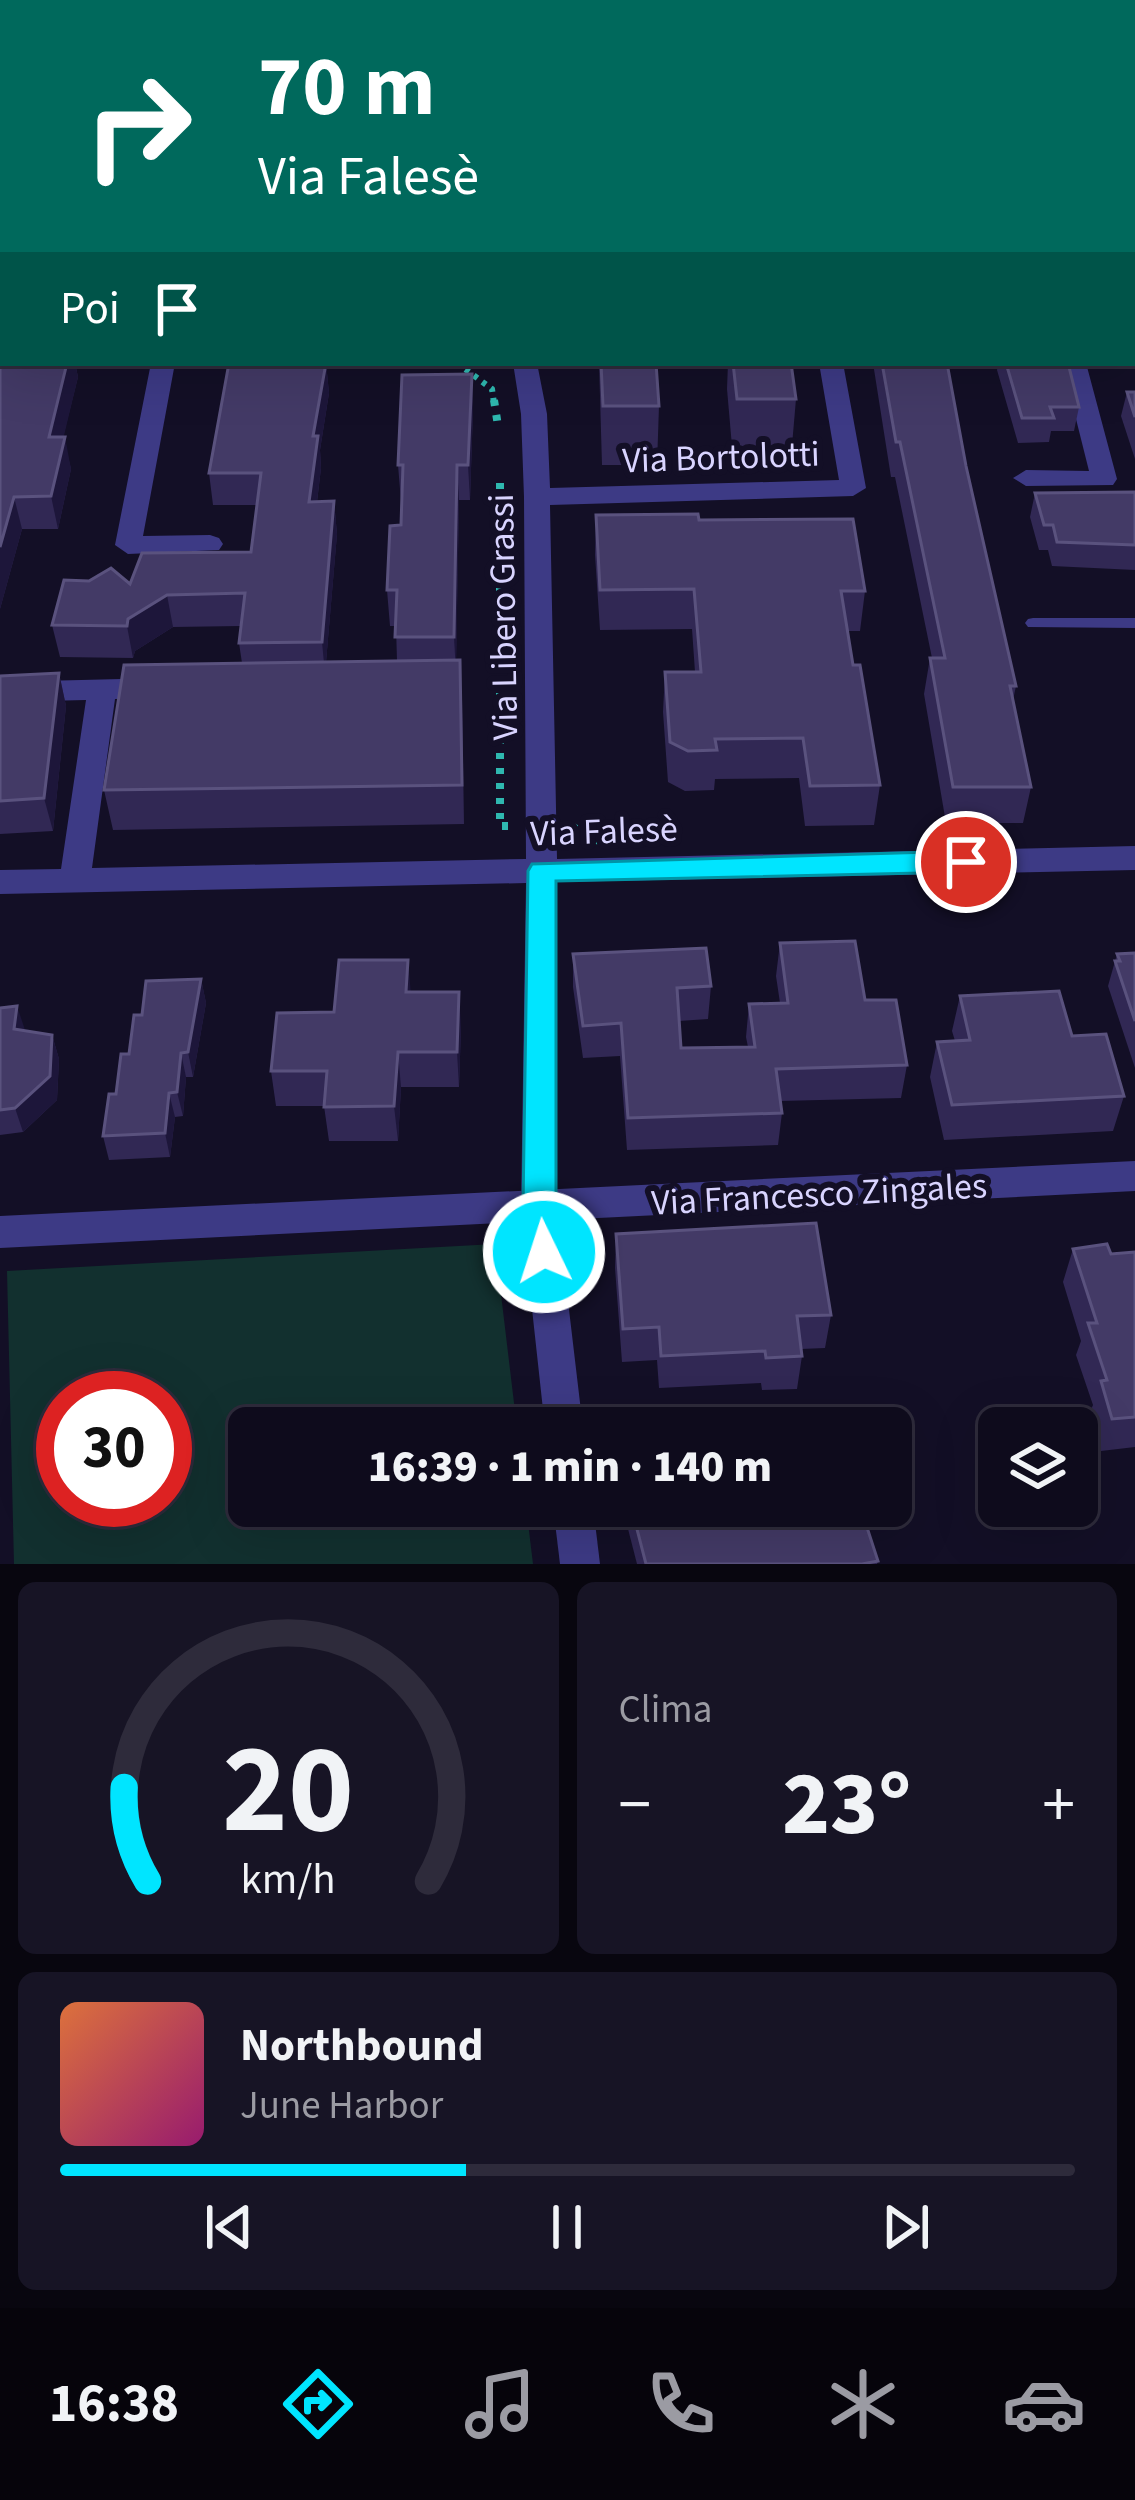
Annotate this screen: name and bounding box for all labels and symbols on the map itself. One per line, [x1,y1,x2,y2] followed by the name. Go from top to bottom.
[621,429,821,486] street label: Via Bortolotti
[476,493,531,741] street label: Via Libero Grassi
[529,803,679,860] street label: Via Falesè
[915,811,1017,913] pin
[650,1160,988,1229] street label: Via Francesco Zingales
[481,1189,607,1315] position arrow
[36,1371,192,1527] speed limit sign: 30

